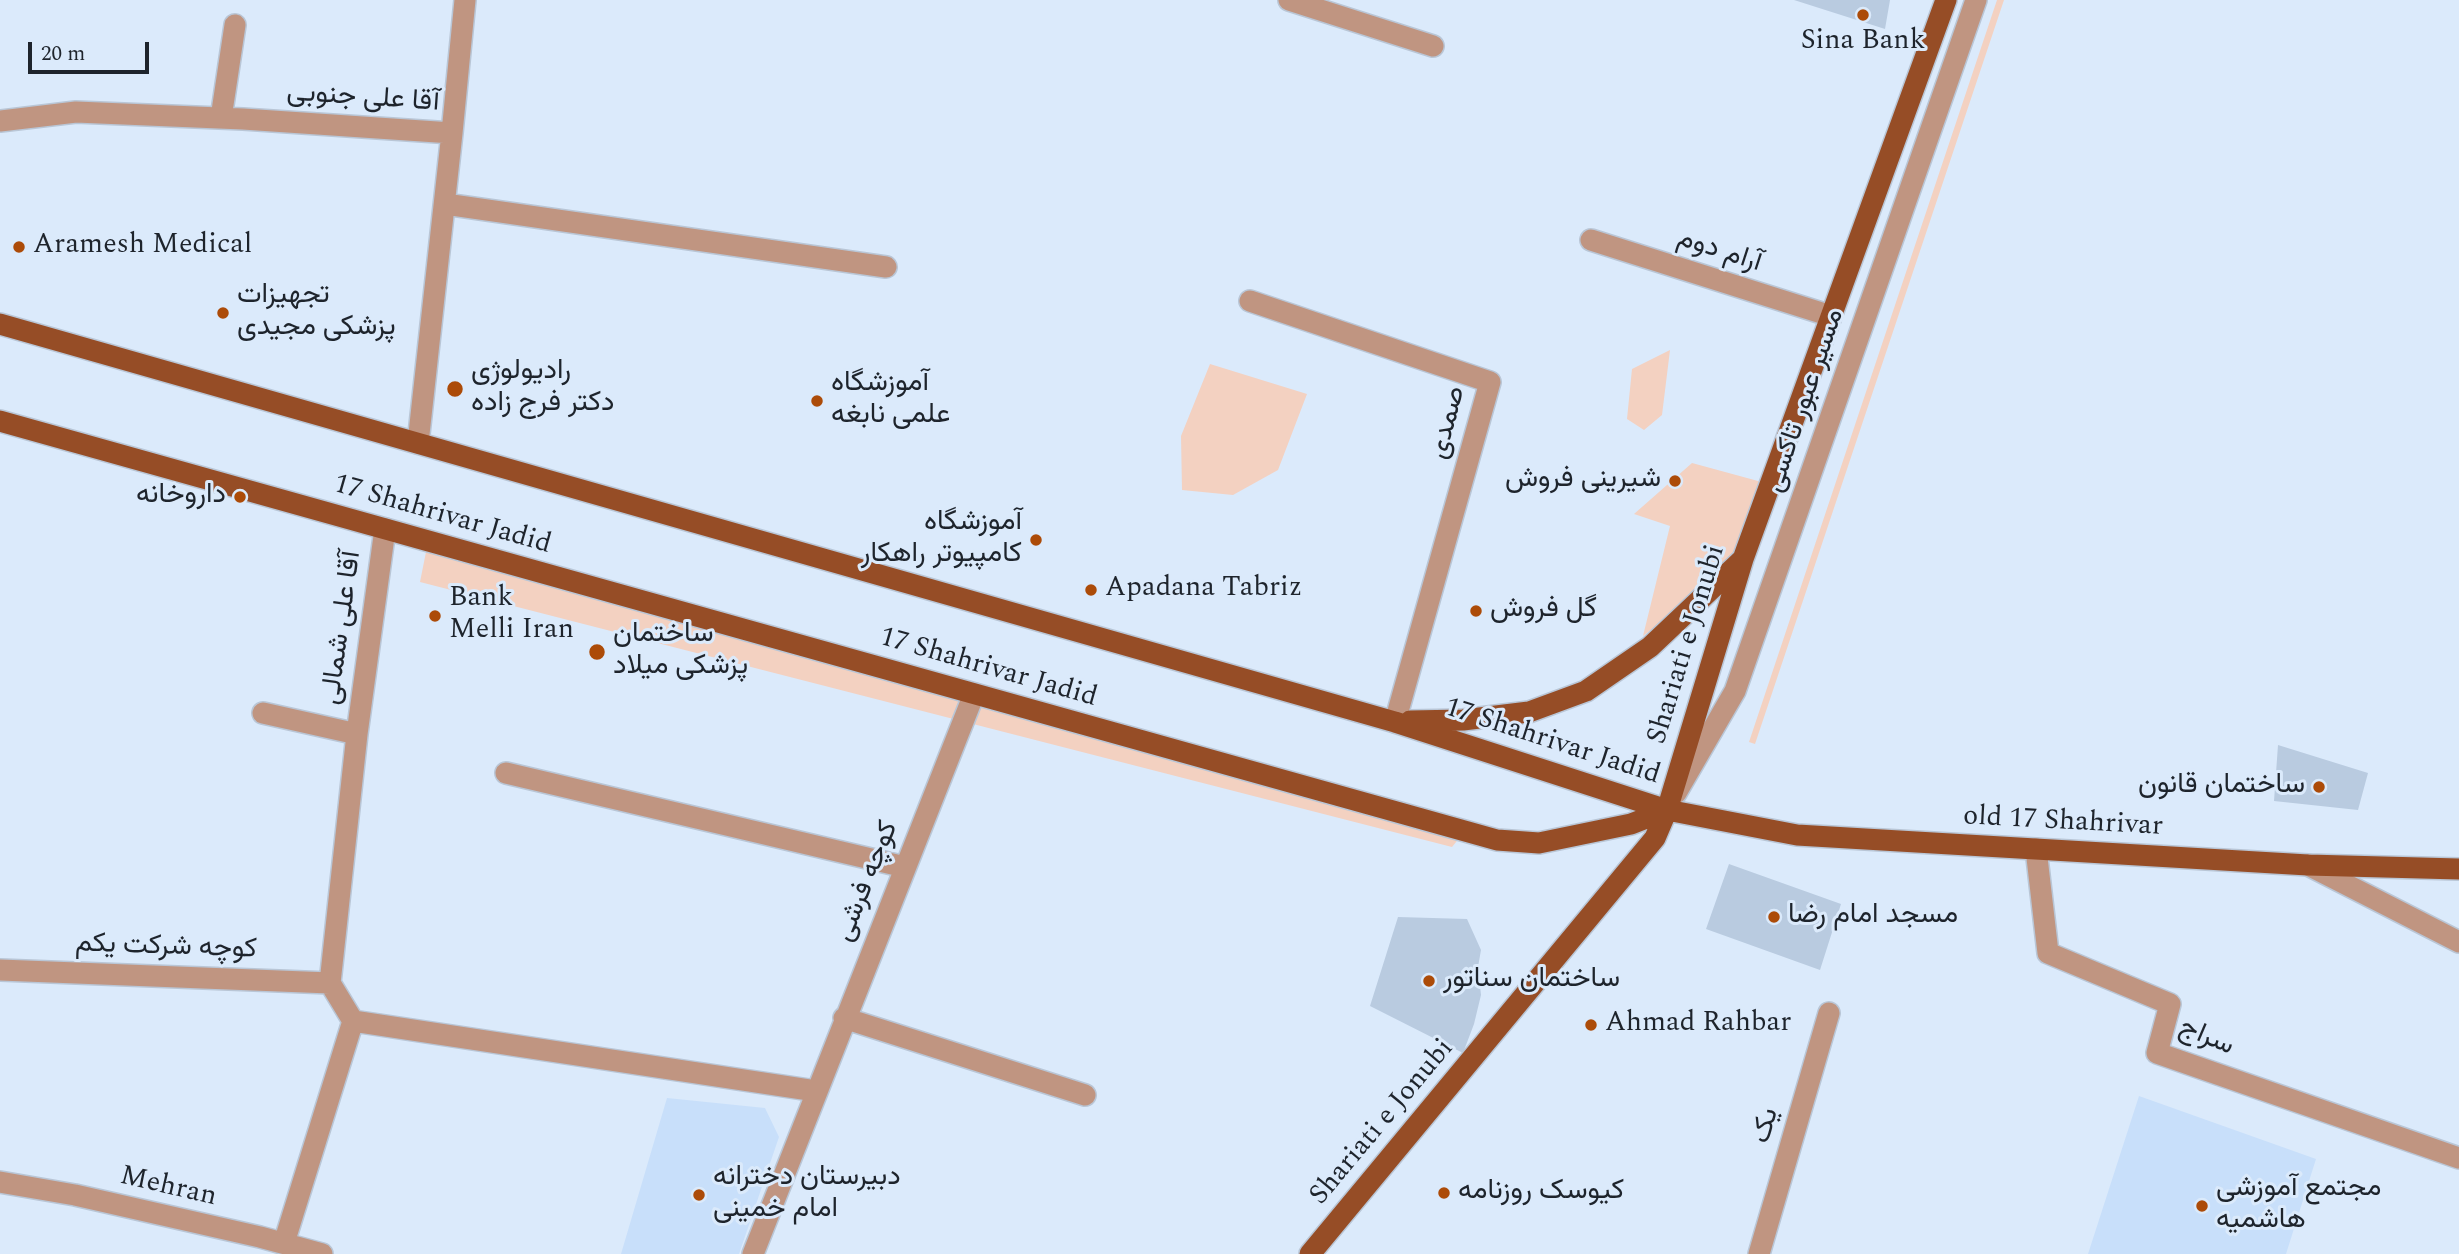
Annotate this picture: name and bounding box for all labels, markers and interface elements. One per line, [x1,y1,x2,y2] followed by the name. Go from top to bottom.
[1855,7,1871,23] marker: Sina Bank
[1801,26,1925,60] place label: Sina Bank
[32,28,152,72] scale bar
[41,38,85,70] text: 20 m
[286,77,440,121] street label: آقا علی جنوبی
[1673,223,1765,281] street label: آرام دوم
[33,230,252,264] place label: Aramesh Medical
[11,239,27,255] marker: Aramesh Medical
[237,280,396,346] place label: تجهیزات پزشکی مجیدی
[215,305,231,321] marker: تجهیزات پزشکی مجیدی
[1759,305,1853,497] street label: مسیر عبور تاکسی
[471,356,614,422] place label: رادیولوژی دکتر فرج زاده
[831,368,950,434] place label: آموزشگاه علمی نابغه
[445,379,465,399] marker: رادیولوژی دکتر فرج زاده
[1423,383,1475,463] street label: صمدی
[809,393,825,409] marker: آموزشگاه علمی نابغه
[1505,464,1661,498] place label: شیرینی فروش
[329,469,555,563] street label: 17 Shahrivar Jadid
[1667,473,1683,489] marker: شیرینی فروش
[136,480,226,514] place label: داروخانه
[232,489,248,505] marker: داروخانه
[861,507,1022,573] place label: آموزشگاه کامپیوتر راهکار
[1028,532,1044,548] marker: آموزشگاه کامپیوتر راهکار
[1642,541,1734,749] street label: Shariati e Jonubi
[316,549,370,707] street label: آقا علی شمالی
[1105,573,1302,607] place label: Apadana Tabriz
[1083,582,1099,598] marker: Apadana Tabriz
[449,583,574,649] place label: Bank Melli Iran
[1490,594,1597,628] place label: گل فروش
[1468,603,1484,619] marker: گل فروش
[427,608,443,624] marker: Bank Melli Iran
[613,619,748,685] place label: ساختمان پزشکی میلاد
[875,622,1101,716] street label: 17 Shahrivar Jadid
[587,642,607,662] marker: ساختمان پزشکی میلاد
[1440,692,1664,794] street label: 17 Shahrivar Jadid
[2138,770,2305,804] place label: ساختمان قانون
[2311,779,2327,795] marker: ساختمان قانون
[1962,801,2164,845] street label: old 17 Shahrivar
[829,817,907,947] street label: کوچه فرشی
[1788,900,1958,934] place label: مسجد امام رضا
[1766,909,1782,925] marker: مسجد امام رضا
[75,928,257,968] street label: کوچه شرکت یکم
[1443,964,1620,998] place label: ساختمان سناتور
[1421,973,1437,989] marker: ساختمان سناتور
[1605,1008,1791,1042] place label: Ahmad Rahbar
[2174,1012,2238,1064] street label: سراج
[1583,1017,1599,1033] marker: Ahmad Rahbar
[1304,1033,1462,1213] street label: Shariati e Jonubi
[1746,1105,1788,1147] street label: یک
[116,1161,220,1215] street label: Mehran
[713,1162,901,1228] place label: دبیرستان دخترانه امام خمینی
[2216,1173,2381,1239] place label: مجتمع آموزشی هاشمیه
[1458,1176,1624,1210] place label: کیوسک روزنامه
[1436,1185,1452,1201] marker: کیوسک روزنامه
[691,1187,707,1203] marker: دبیرستان دخترانه امام خمینی
[2194,1198,2210,1214] marker: مجتمع آموزشی هاشمیه

